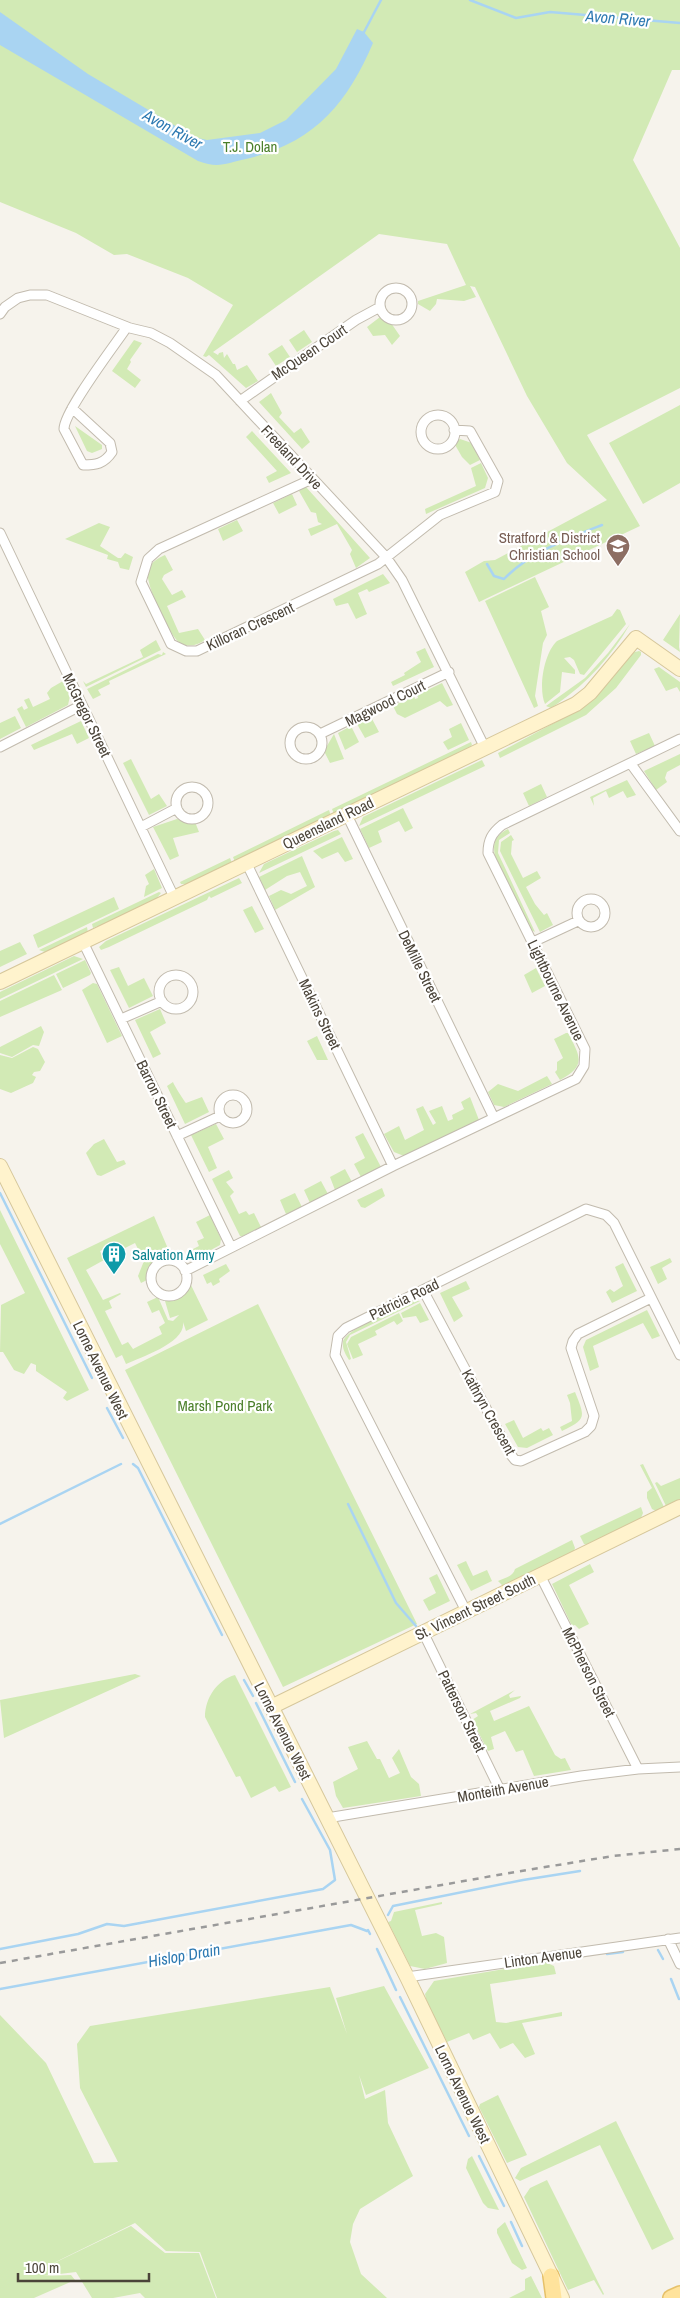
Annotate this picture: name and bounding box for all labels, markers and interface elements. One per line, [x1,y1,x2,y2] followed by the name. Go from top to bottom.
[584,4,652,32] water label: Avon River
[139,103,207,155] water label: Avon River
[223,136,277,157] park label: T.J. Dolan
[267,319,351,385] street label: McQueen Court
[257,420,328,494] street label: Freeland Drive
[499,527,601,565] place label: Stratford & District Christian School
[605,533,631,567] school or university icon: Stratford & District Christian School
[203,596,298,655] street label: Killoran Crescent
[58,670,117,761] street label: McGregor Street
[341,674,429,731] street label: Magwood Court
[279,792,377,854] street label: Queensland Road
[393,926,447,1006] street label: DeMille Street
[522,936,590,1044] street label: Lightbourne Avenue
[294,975,346,1053] street label: Makins Street
[132,1057,183,1132] street label: Barron Street
[101,1241,127,1275] building icon: Salvation Army
[132,1244,216,1265] place label: Salvation Army
[366,1273,442,1325] street label: Patricia Road
[68,1317,134,1423] street label: Lorne Avenue West
[457,1365,521,1459] street label: Kathryn Crescent
[177,1395,273,1416] park label: Marsh Pond Park
[411,1569,539,1645] street label: St. Vincent Street South
[557,1623,621,1721] street label: McPherson Street
[433,1666,491,1756] street label: Patterson Street
[249,1679,317,1784] street label: Lorne Avenue West
[456,1771,550,1807] street label: Monteith Avenue
[146,1938,222,1972] water label: Hislop Drain
[503,1941,583,1973] street label: Linton Avenue
[430,2041,496,2147] street label: Lorne Avenue West
[18,2250,149,2282] scale bar
[25,2257,59,2278] text: 100 m

